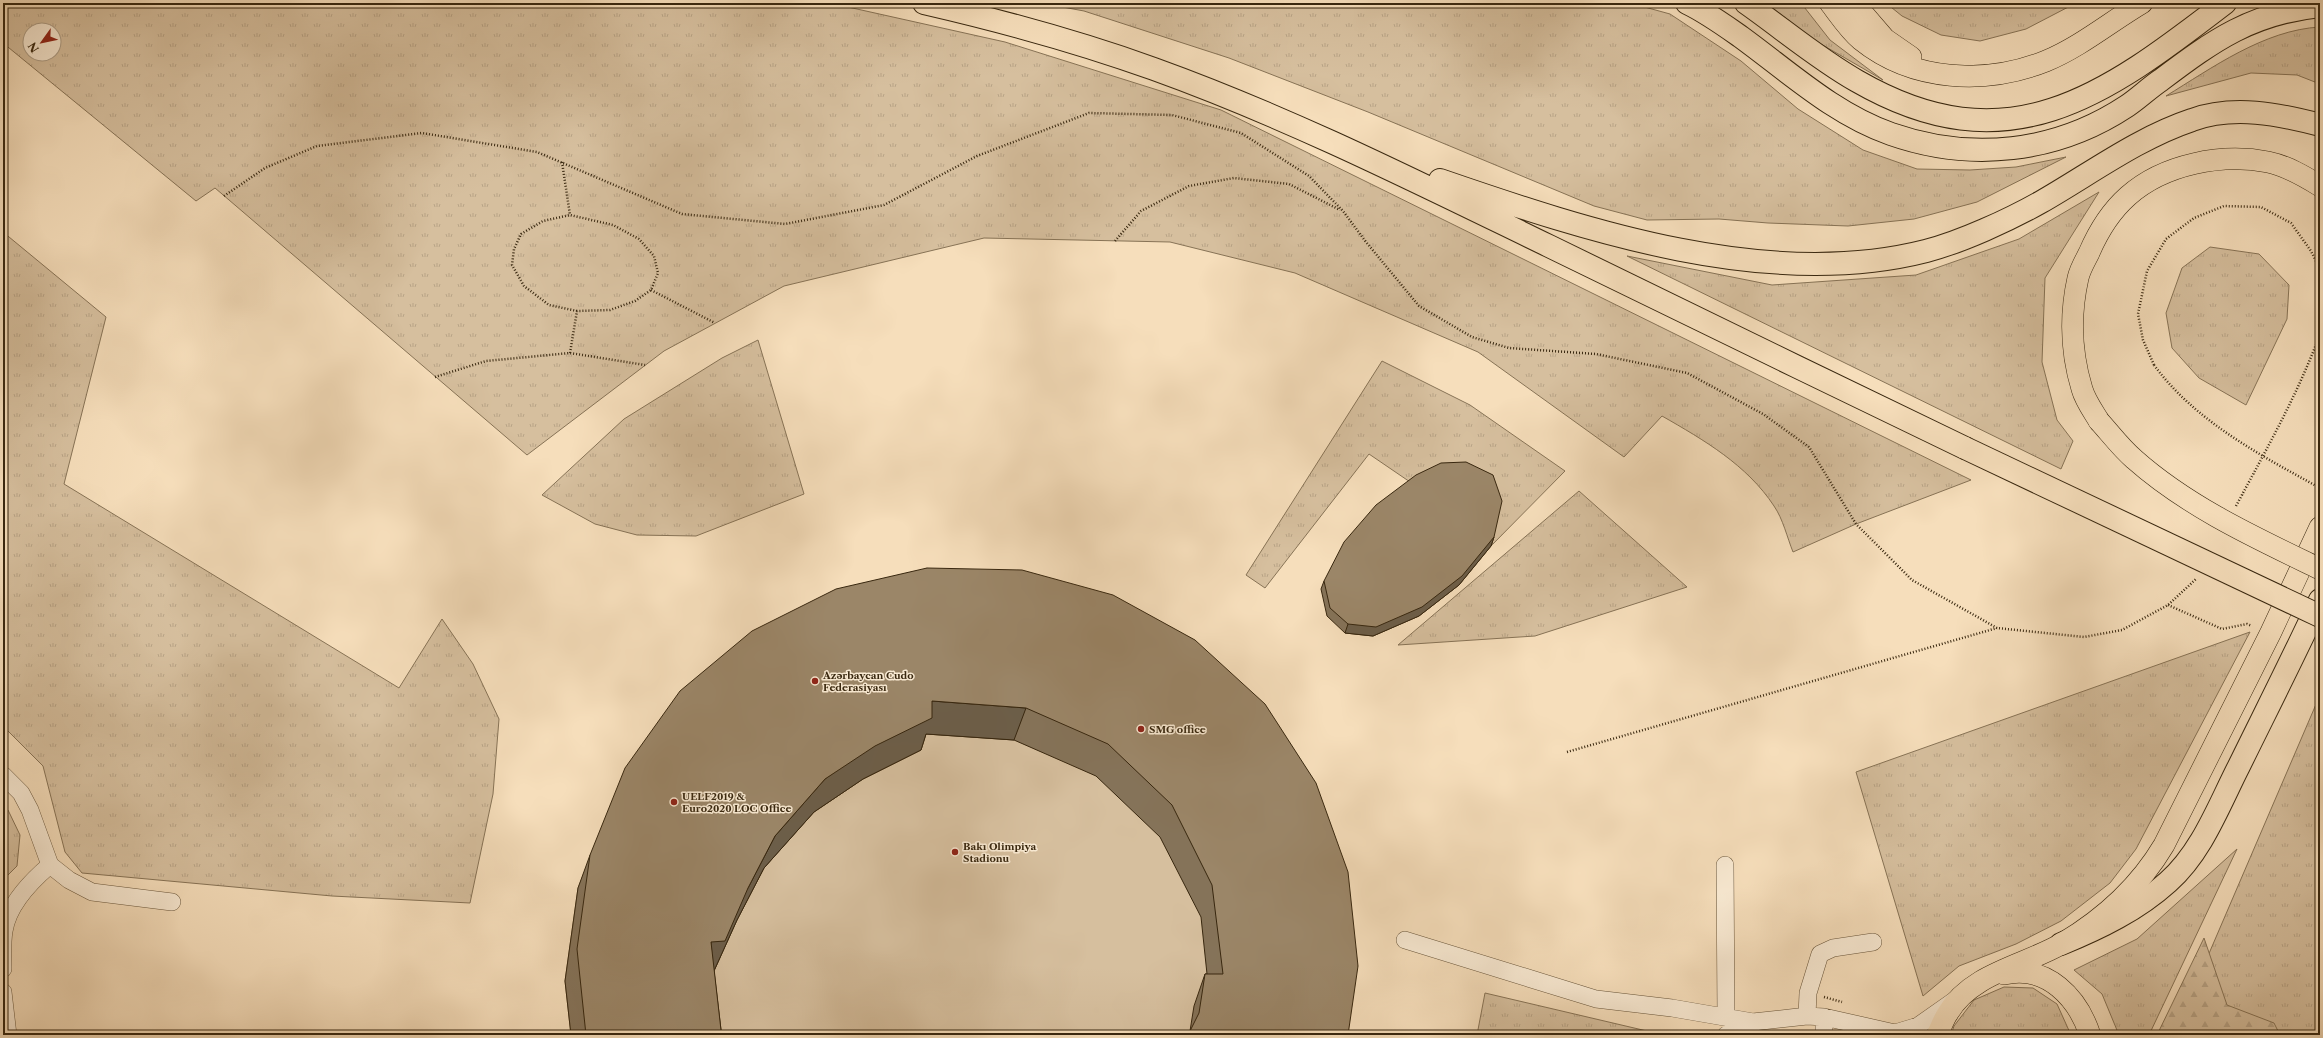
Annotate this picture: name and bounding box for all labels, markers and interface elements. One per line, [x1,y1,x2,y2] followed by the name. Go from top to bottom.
[22,22,62,62] north arrow
[25,39,42,55] text: N
[822,669,914,694] place label: Azərbaycan Cudo Federasiyası
[810,676,820,686] marker: Azərbaycan Cudo Federasiyası
[1149,723,1206,736] place label: SMG office
[1136,724,1146,734] marker: SMG office
[682,790,791,815] place label: UELF2019 & Euro2020 LOC Office
[669,797,679,807] marker: UELF2019 & Euro2020 LOC Office
[963,840,1037,865] place label: Bakı Olimpiya Stadionu
[950,847,960,857] marker: Bakı Olimpiya Stadionu

